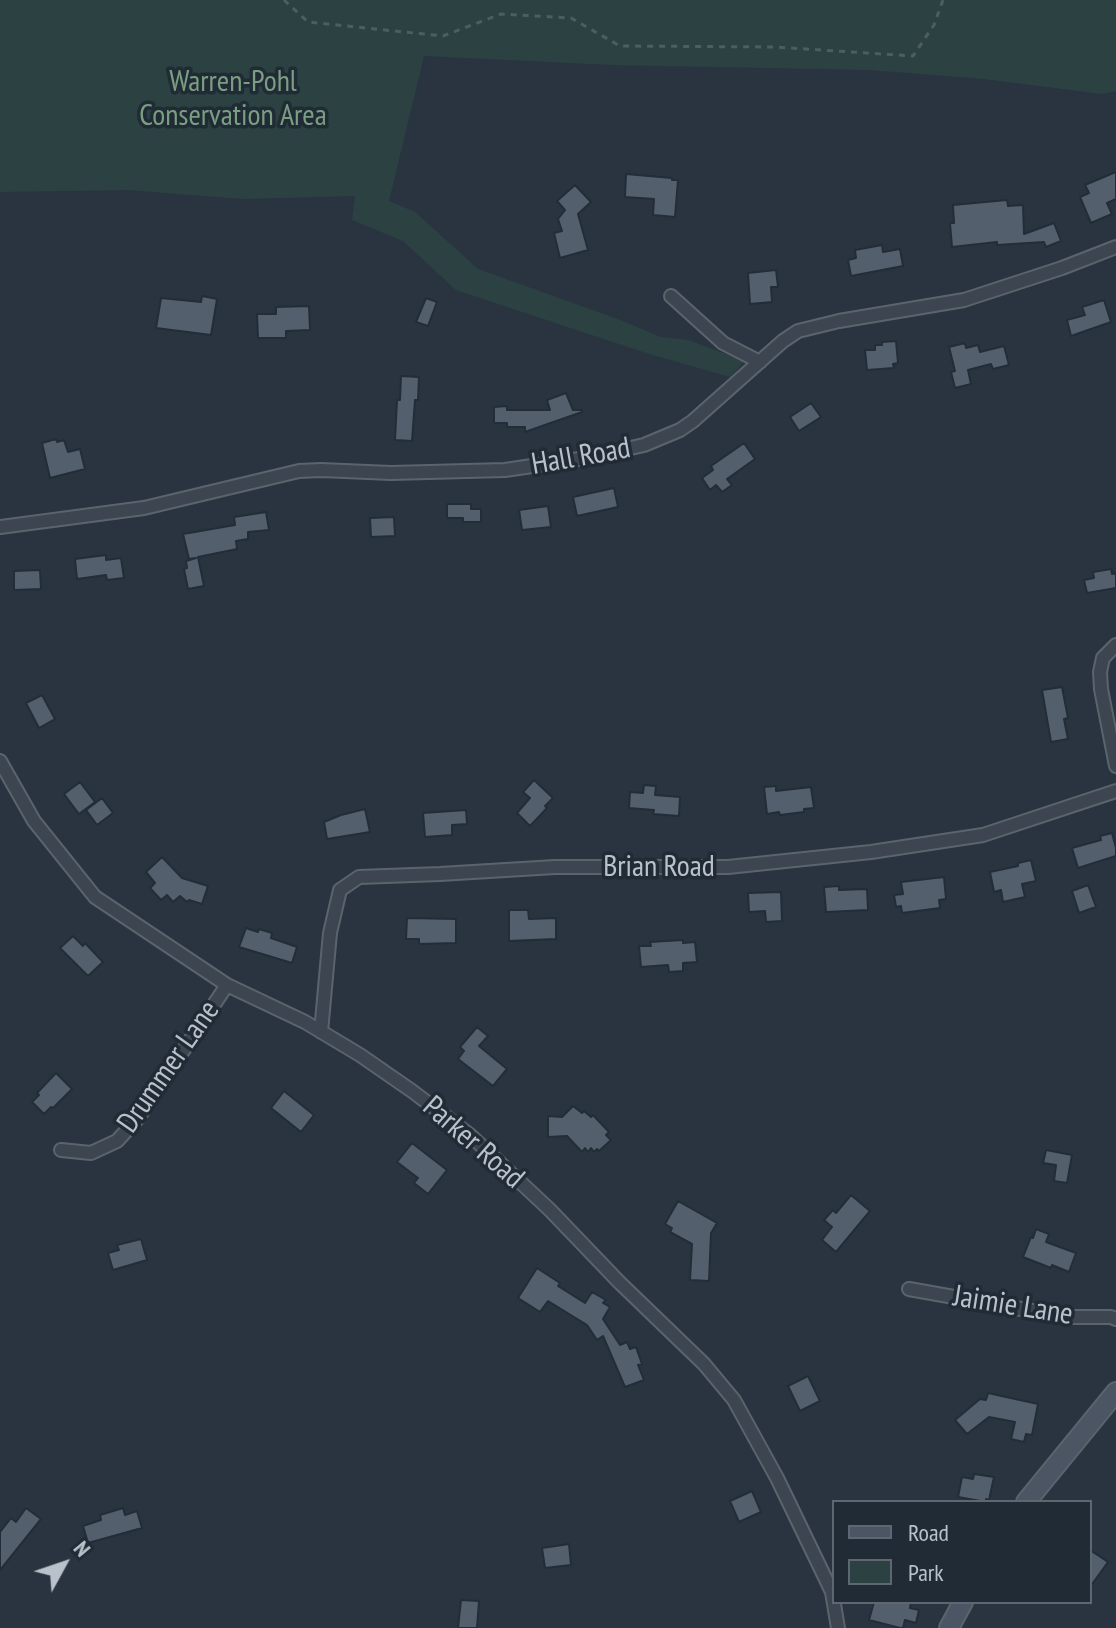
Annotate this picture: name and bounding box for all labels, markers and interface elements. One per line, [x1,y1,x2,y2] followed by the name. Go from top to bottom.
[139,64,327,134] park label: Warren-Pohl Conservation Area
[529,431,633,483] street label: Hall Road
[603,849,715,885] street label: Brian Road
[110,994,228,1140] street label: Drummer Lane
[415,1089,531,1197] street label: Parker Road
[951,1279,1075,1333] street label: Jaimie Lane
[832,1500,1092,1604] legend
[908,1517,949,1548] text: Road
[24,1524,104,1604] north arrow
[68,1535,97,1562] text: N
[908,1557,944,1588] text: Park

